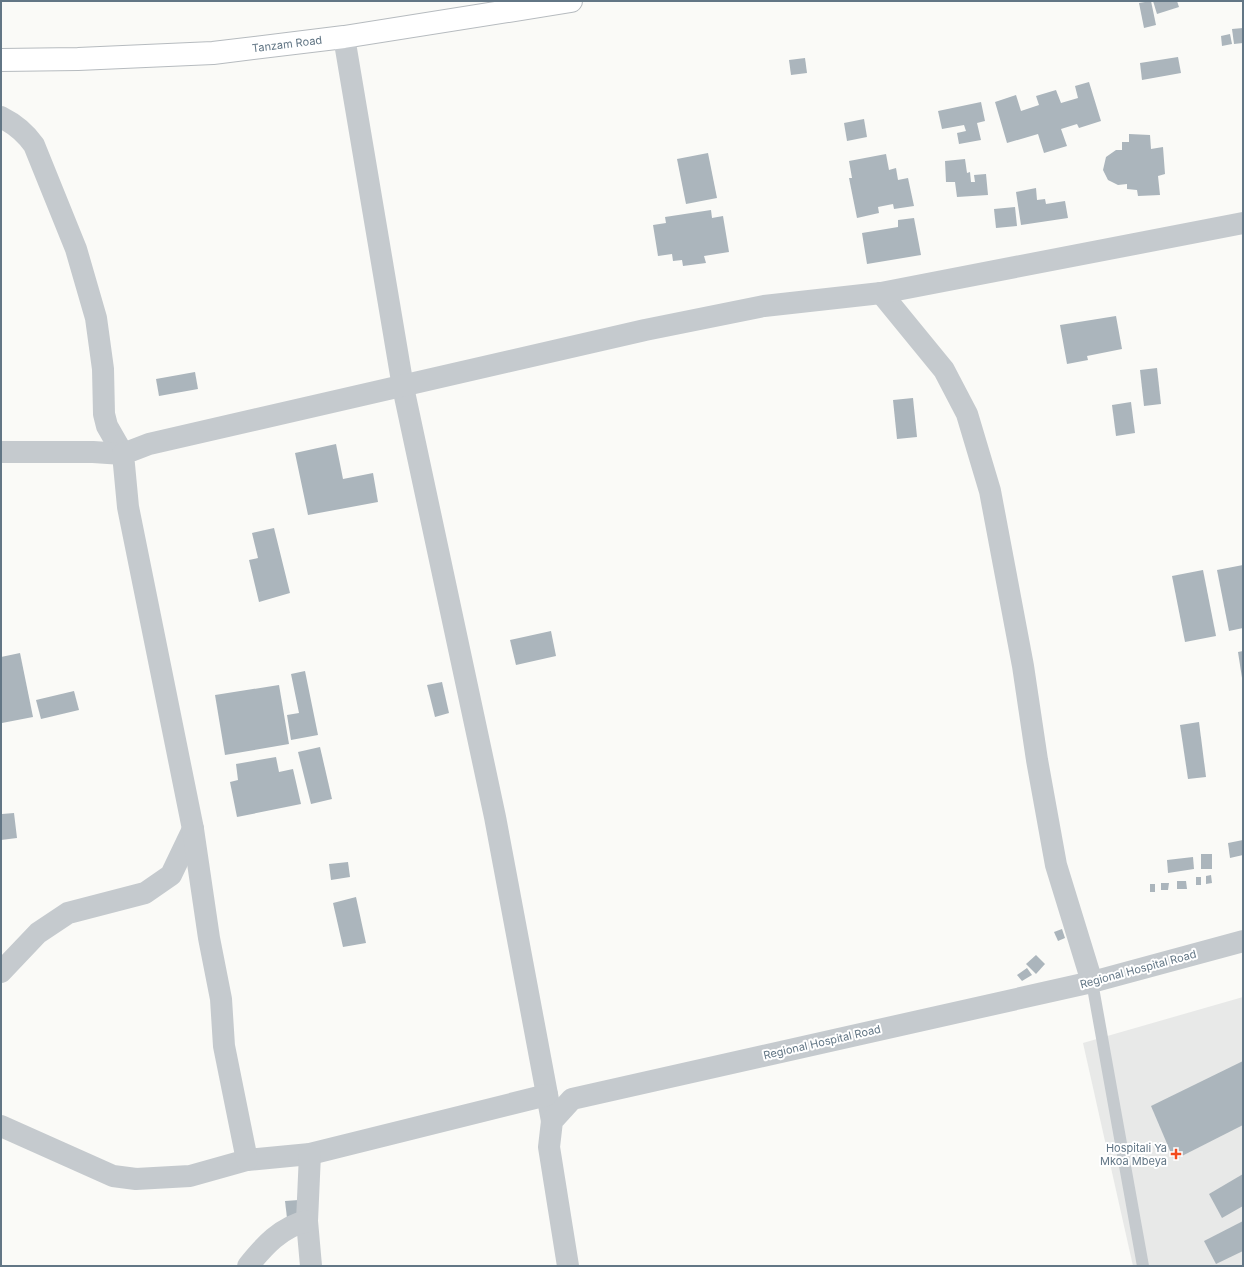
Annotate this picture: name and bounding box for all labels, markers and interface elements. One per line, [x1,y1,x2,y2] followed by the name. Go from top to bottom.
[251,33,323,55] street label: Tanzam Road
[1078,947,1198,991] street label: Regional Hospital Road
[762,1022,882,1062] street label: Regional Hospital Road
[1100,1141,1167,1168] place label: Hospitali Ya Mkoa Mbeya
[1170,1148,1182,1160] marker: Hospitali Ya Mkoa Mbeya

